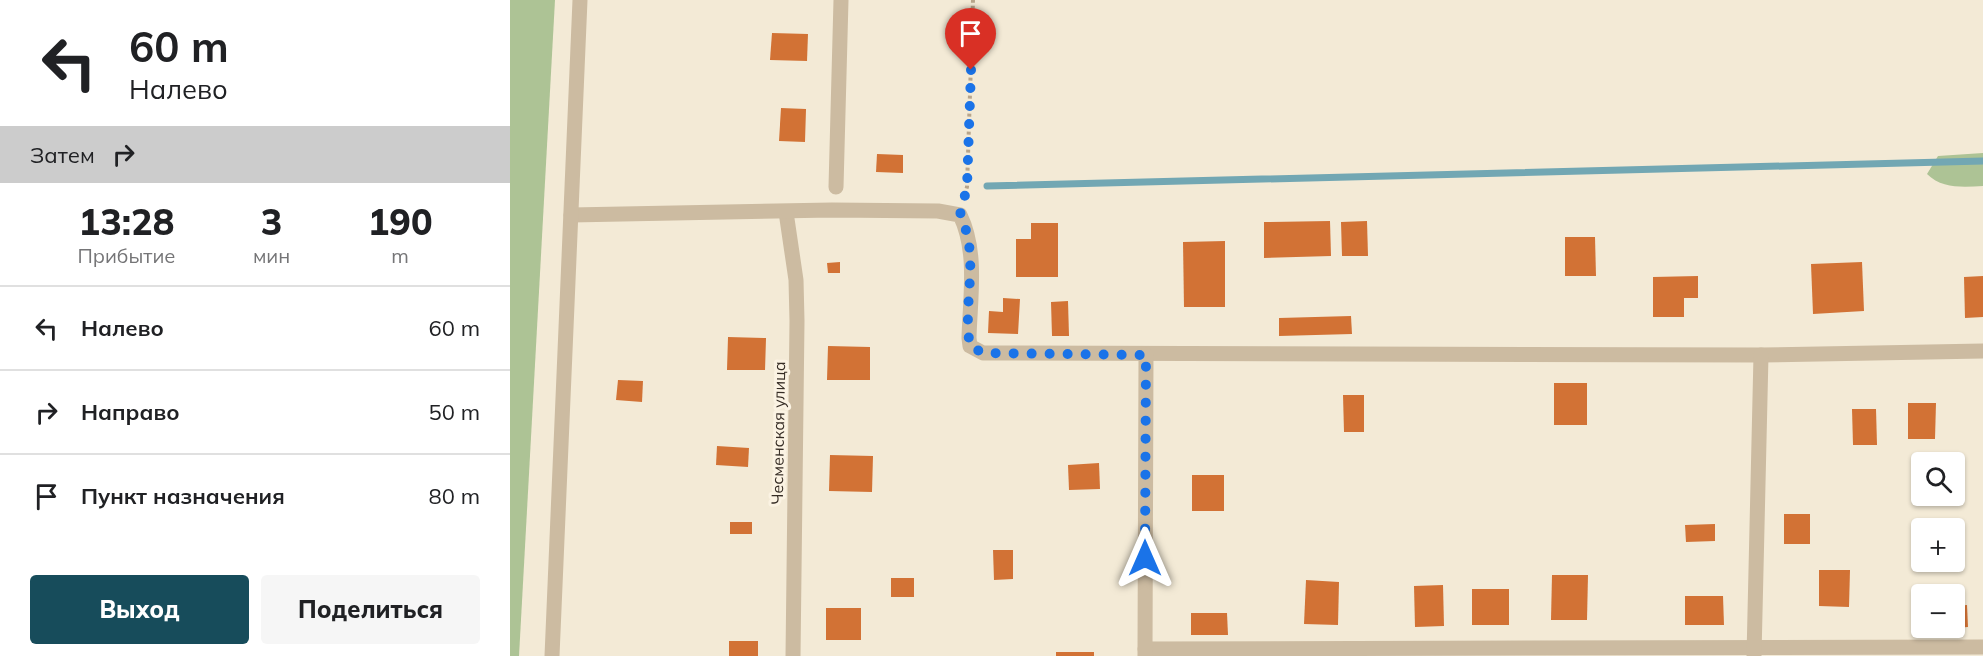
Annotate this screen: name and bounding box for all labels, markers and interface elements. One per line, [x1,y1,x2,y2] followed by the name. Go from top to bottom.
[945,8,996,70] pin
[954,17,987,50] icon: arrive
[129,20,229,73] text: 60 m
[30,24,108,102] icon: left
[129,72,228,106] text: Налево
[107,138,140,171] icon: right
[30,141,95,169] text: Затем
[79,199,174,244] text: 13:28
[261,199,282,244] text: 3
[368,199,433,244] text: 190
[77,243,175,268] text: Прибытие
[253,243,290,268] text: мин
[391,243,409,268] text: m
[30,312,63,345] icon: left
[81,314,164,342] text: Налево
[429,314,480,342] text: 60 m
[767,361,789,505] street label: Чесменская улица
[30,396,63,429] icon: right
[81,398,179,426] text: Направо
[429,398,480,426] text: 50 m
[1911,452,1965,638] map controls
[1911,452,1965,506] button: search
[30,480,63,513] icon: arrive
[81,482,285,510] text: Пункт назначения
[429,482,480,510] text: 80 m
[1911,518,1965,572] button: +
[1113,526,1177,590] position arrow
[30,575,249,644] button: Выход
[261,575,480,644] button: Поделиться
[1911,584,1965,638] button: −

